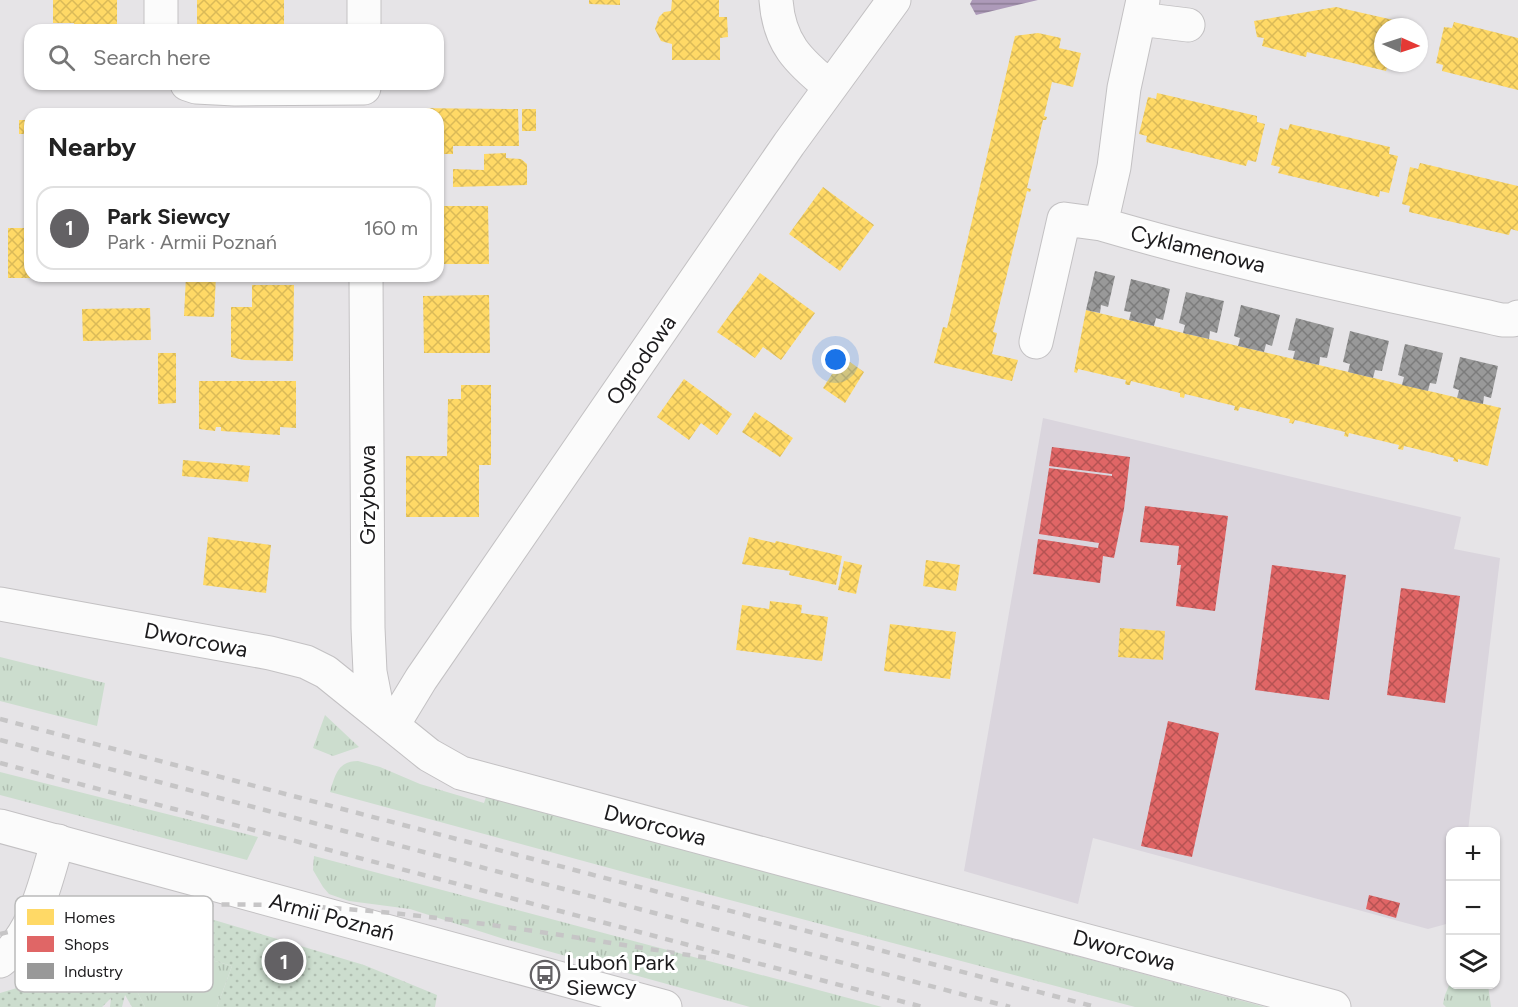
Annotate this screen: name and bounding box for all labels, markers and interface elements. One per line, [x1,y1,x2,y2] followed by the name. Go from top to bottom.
[1374,18,1428,72] north arrow
[24,24,444,90] search box
[45,41,78,74] icon: search
[93,44,211,71] text: Search here
[48,131,136,163] text: Nearby
[107,203,230,230] text: Park Siewcy
[65,216,74,240] text: 1
[364,216,418,240] text: 160 m
[1128,219,1268,279] street label: Cyklamenowa
[107,230,277,254] text: Park · Armii Poznań
[600,310,682,410] street label: Ogrodowa
[821,345,850,374] your location
[354,445,381,545] street label: Grzybowa
[142,617,250,663] street label: Dworcowa
[601,798,709,852] street label: Dworcowa
[1446,827,1500,989] map controls
[1446,827,1500,881] button: +
[1446,881,1500,935] button: −
[266,887,398,947] street label: Armii Poznań
[15,896,213,992] legend
[64,908,115,927] text: Homes
[1070,923,1178,977] street label: Dworcowa
[64,935,109,954] text: Shops
[1446,935,1500,989] button: layers
[264,938,304,984] pin: 1
[566,949,675,1001] place label: Luboń Park Siewcy
[529,959,561,991] bus stop icon: Luboń Park Siewcy
[64,962,123,981] text: Industry

